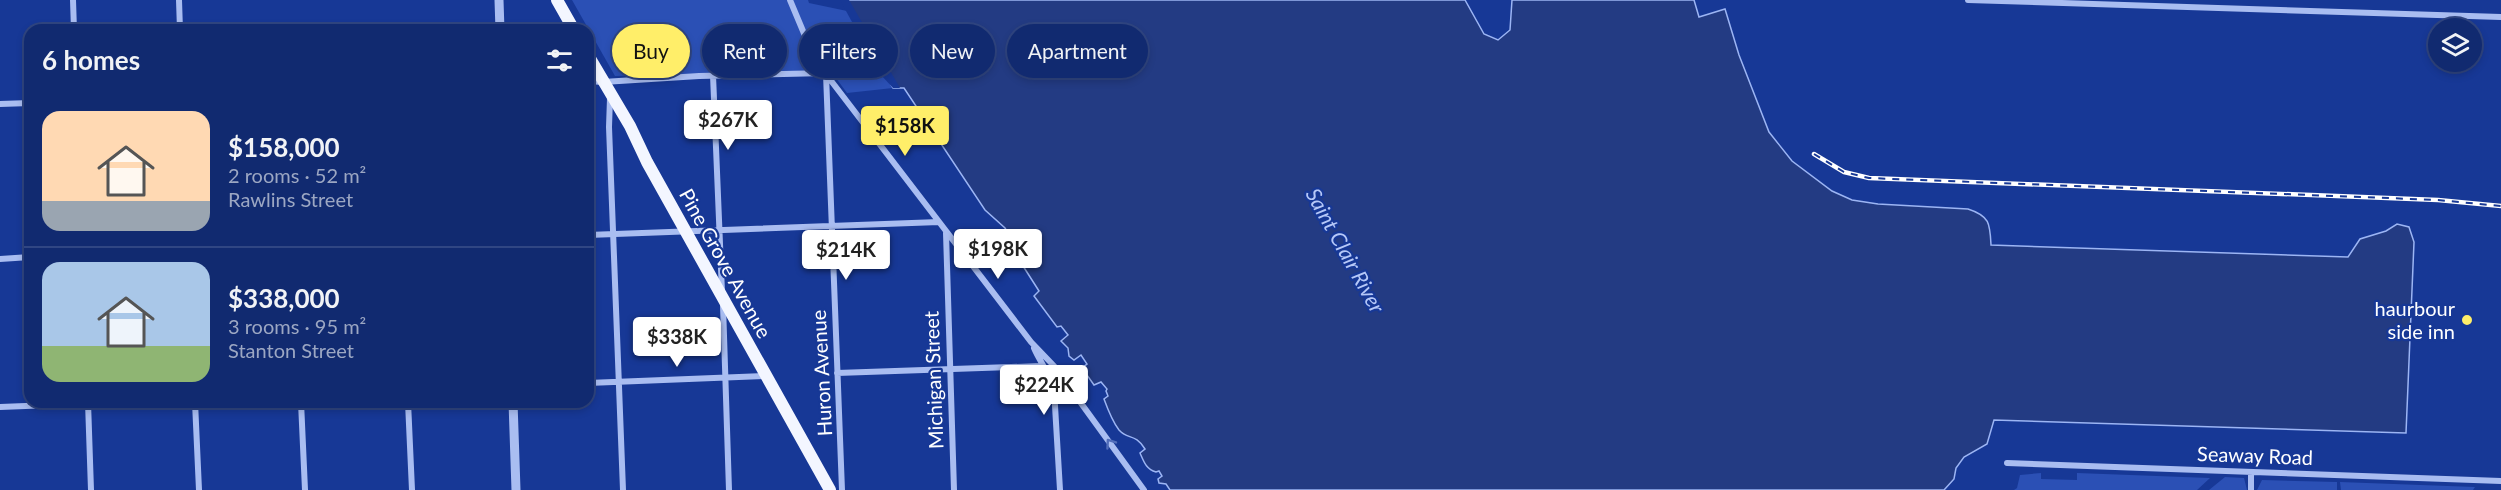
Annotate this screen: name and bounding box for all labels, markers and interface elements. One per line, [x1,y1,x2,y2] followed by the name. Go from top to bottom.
[2428,18,2482,72] map controls
[2428,18,2482,72] button: layers
[612,24,690,78] chip: Buy
[702,24,787,78] chip: Rent
[799,24,898,78] chip: Filters
[910,24,995,78] chip: New
[1007,24,1148,78] chip: Apartment
[42,44,140,76] text: 6 homes
[543,44,576,77] icon: filters
[686,100,770,151] pin: $267K
[863,106,947,157] pin: $158K
[698,107,758,131] text: $267K
[875,113,935,137] text: $158K
[228,131,340,163] text: $158,000
[90,135,162,207] icon: home
[228,163,366,187] text: 2 rooms · 52 m²
[1301,183,1391,317] water label: Saint Clair River
[675,184,777,342] street label: Pine Grove Avenue
[228,187,353,211] text: Rawlins Street
[956,229,1040,280] pin: $198K
[804,230,888,281] pin: $214K
[968,236,1028,260] text: $198K
[816,237,876,261] text: $214K
[228,282,340,314] text: $338,000
[90,286,162,358] icon: home
[2375,296,2456,343] place label: haurbour side inn
[806,309,836,437] street label: Huron Avenue
[919,311,947,449] street label: Michigan Street
[2460,313,2474,327] marker: haurbour side inn
[228,314,366,338] text: 3 rooms · 95 m²
[635,317,719,368] pin: $338K
[647,324,707,348] text: $338K
[228,338,354,362] text: Stanton Street
[1002,365,1086,416] pin: $224K
[1014,372,1074,396] text: $224K
[1106,438,1117,449] one-way arrow
[2197,441,2313,469] street label: Seaway Road

